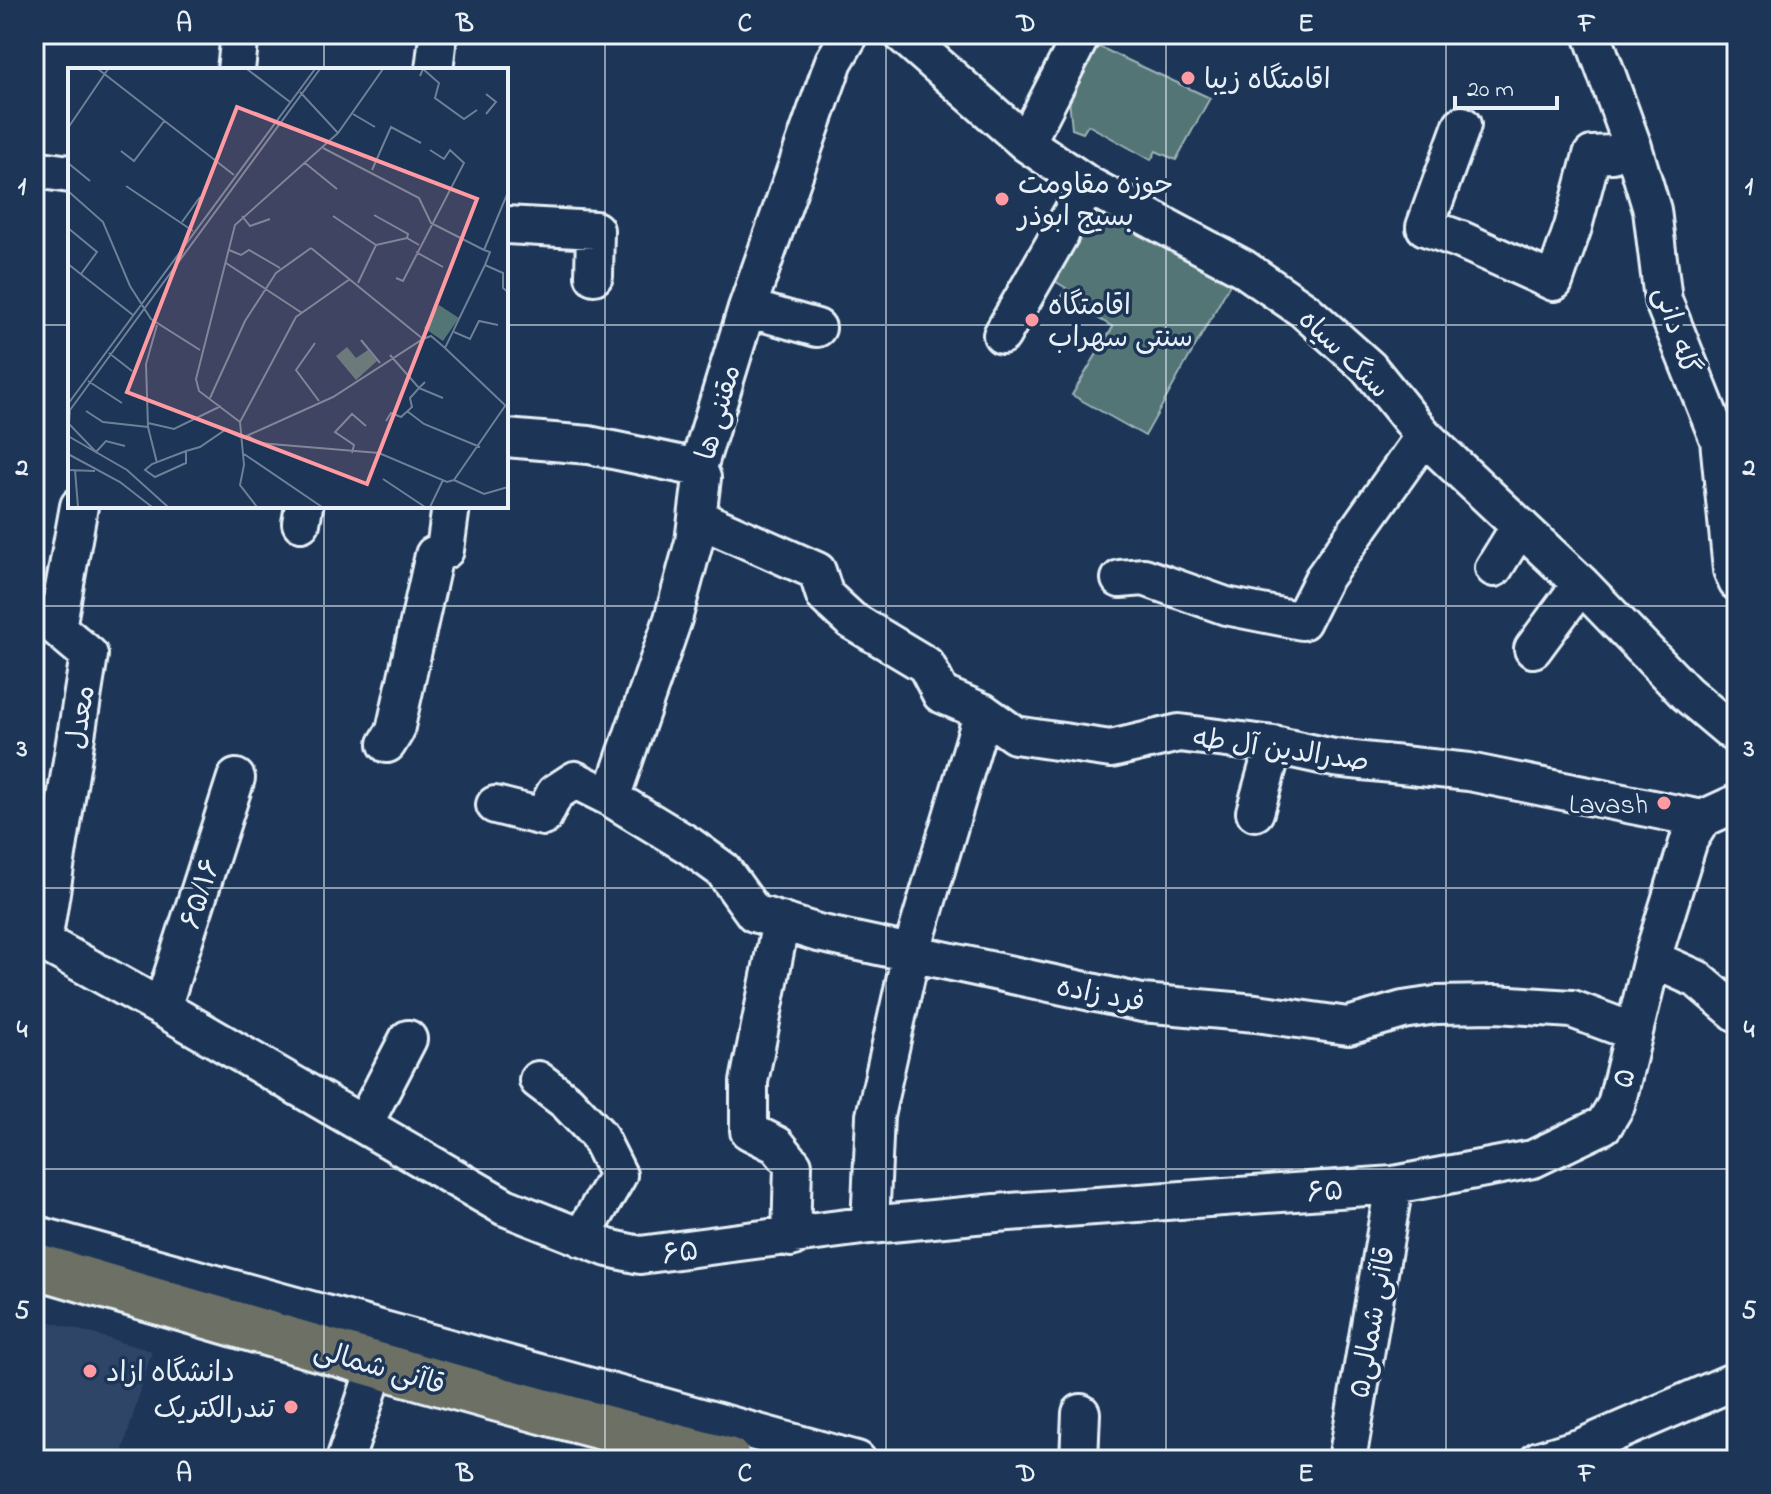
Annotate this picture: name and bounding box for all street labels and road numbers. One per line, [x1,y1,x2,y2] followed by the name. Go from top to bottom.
[1641,282,1708,381] street label: گله دانی
[1287,301,1398,410] street label: سنگ سیاه
[687,361,753,465] street label: مقننی ها
[57,683,108,753] street label: معدل
[1189,719,1372,784] street label: صدرالدین آل طه
[172,853,233,935] street label: ۶۵/۱۶
[1053,968,1148,1025] street label: فرد زاده
[1604,1064,1649,1093] street label: ۵
[1306,1172,1345,1215] street label: ۶۵
[660,1232,701,1277] street label: ۶۵
[1341,1243,1408,1402] street label: قاآنی شمالی۵
[309,1331,449,1408] street label: قاآنی شمالی

